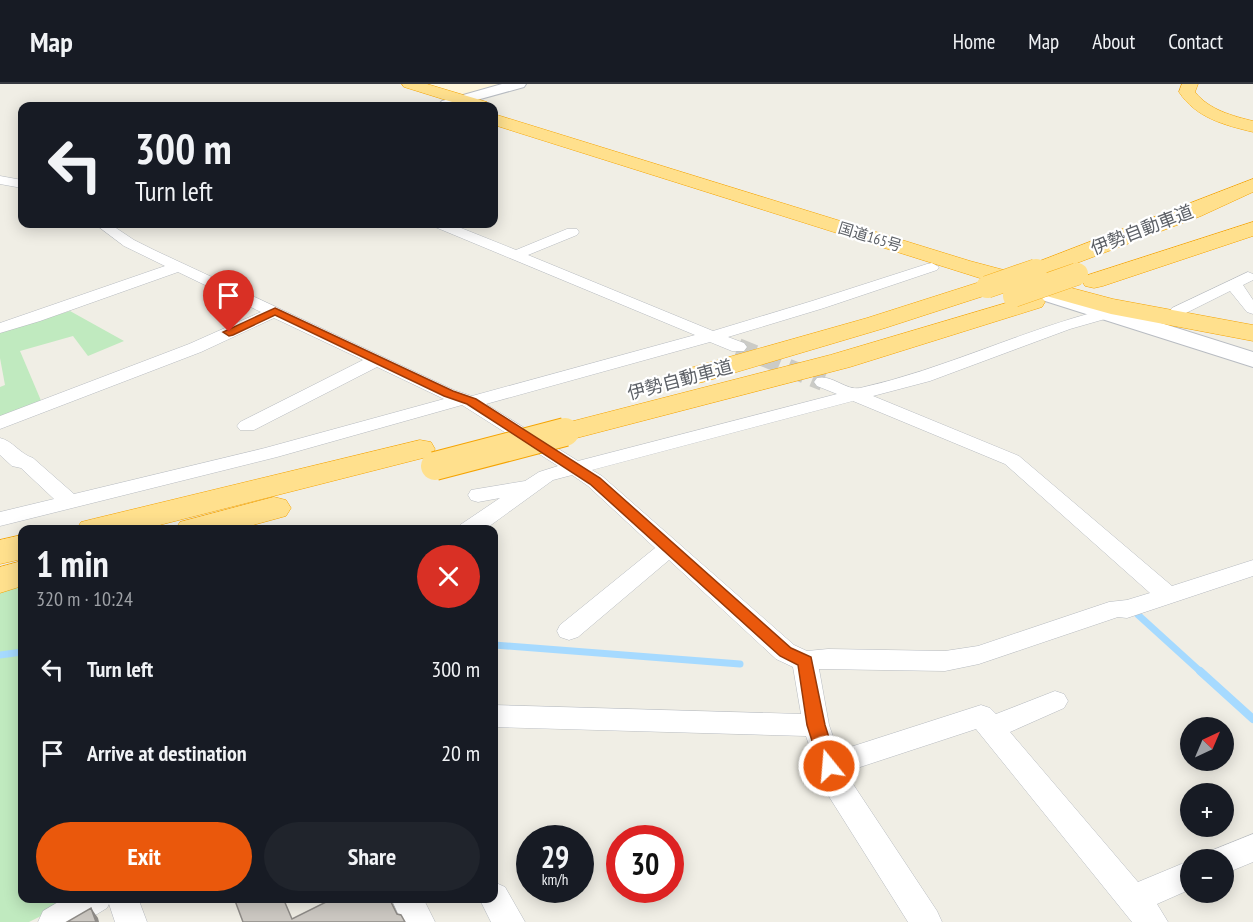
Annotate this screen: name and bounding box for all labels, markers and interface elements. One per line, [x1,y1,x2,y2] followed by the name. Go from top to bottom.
[30,23,73,60] text: Map
[953,28,995,55] text: Home
[1028,28,1059,55] text: Map
[1092,28,1135,55] text: About
[1168,28,1223,55] text: Contact
[135,121,232,176] text: 300 m
[36,126,114,204] icon: left
[135,174,213,208] text: Turn left
[1087,199,1196,260] street label: 伊勢自動車道
[836,218,904,255] street label: 国道165号
[203,270,254,332] pin
[212,279,245,312] icon: arrive
[625,354,735,405] street label: 伊勢自動車道
[36,540,109,587] text: 1 min
[417,545,480,608] button: close
[36,586,133,612] text: 320 m · 10:24
[36,653,69,686] icon: left
[87,655,153,683] text: Turn left
[431,655,480,683] text: 300 m
[1180,717,1234,771] north arrow
[1180,717,1234,903] map controls
[797,734,861,798] position arrow
[36,737,69,770] icon: arrive
[87,739,247,767] text: Arrive at destination
[441,739,480,767] text: 20 m
[1180,783,1234,837] button: +
[36,822,252,891] button: Exit
[264,822,480,891] button: Share
[606,825,684,903] speed limit sign: 30
[541,837,569,876] text: 29
[1180,849,1234,903] button: −
[542,870,568,889] text: km/h

